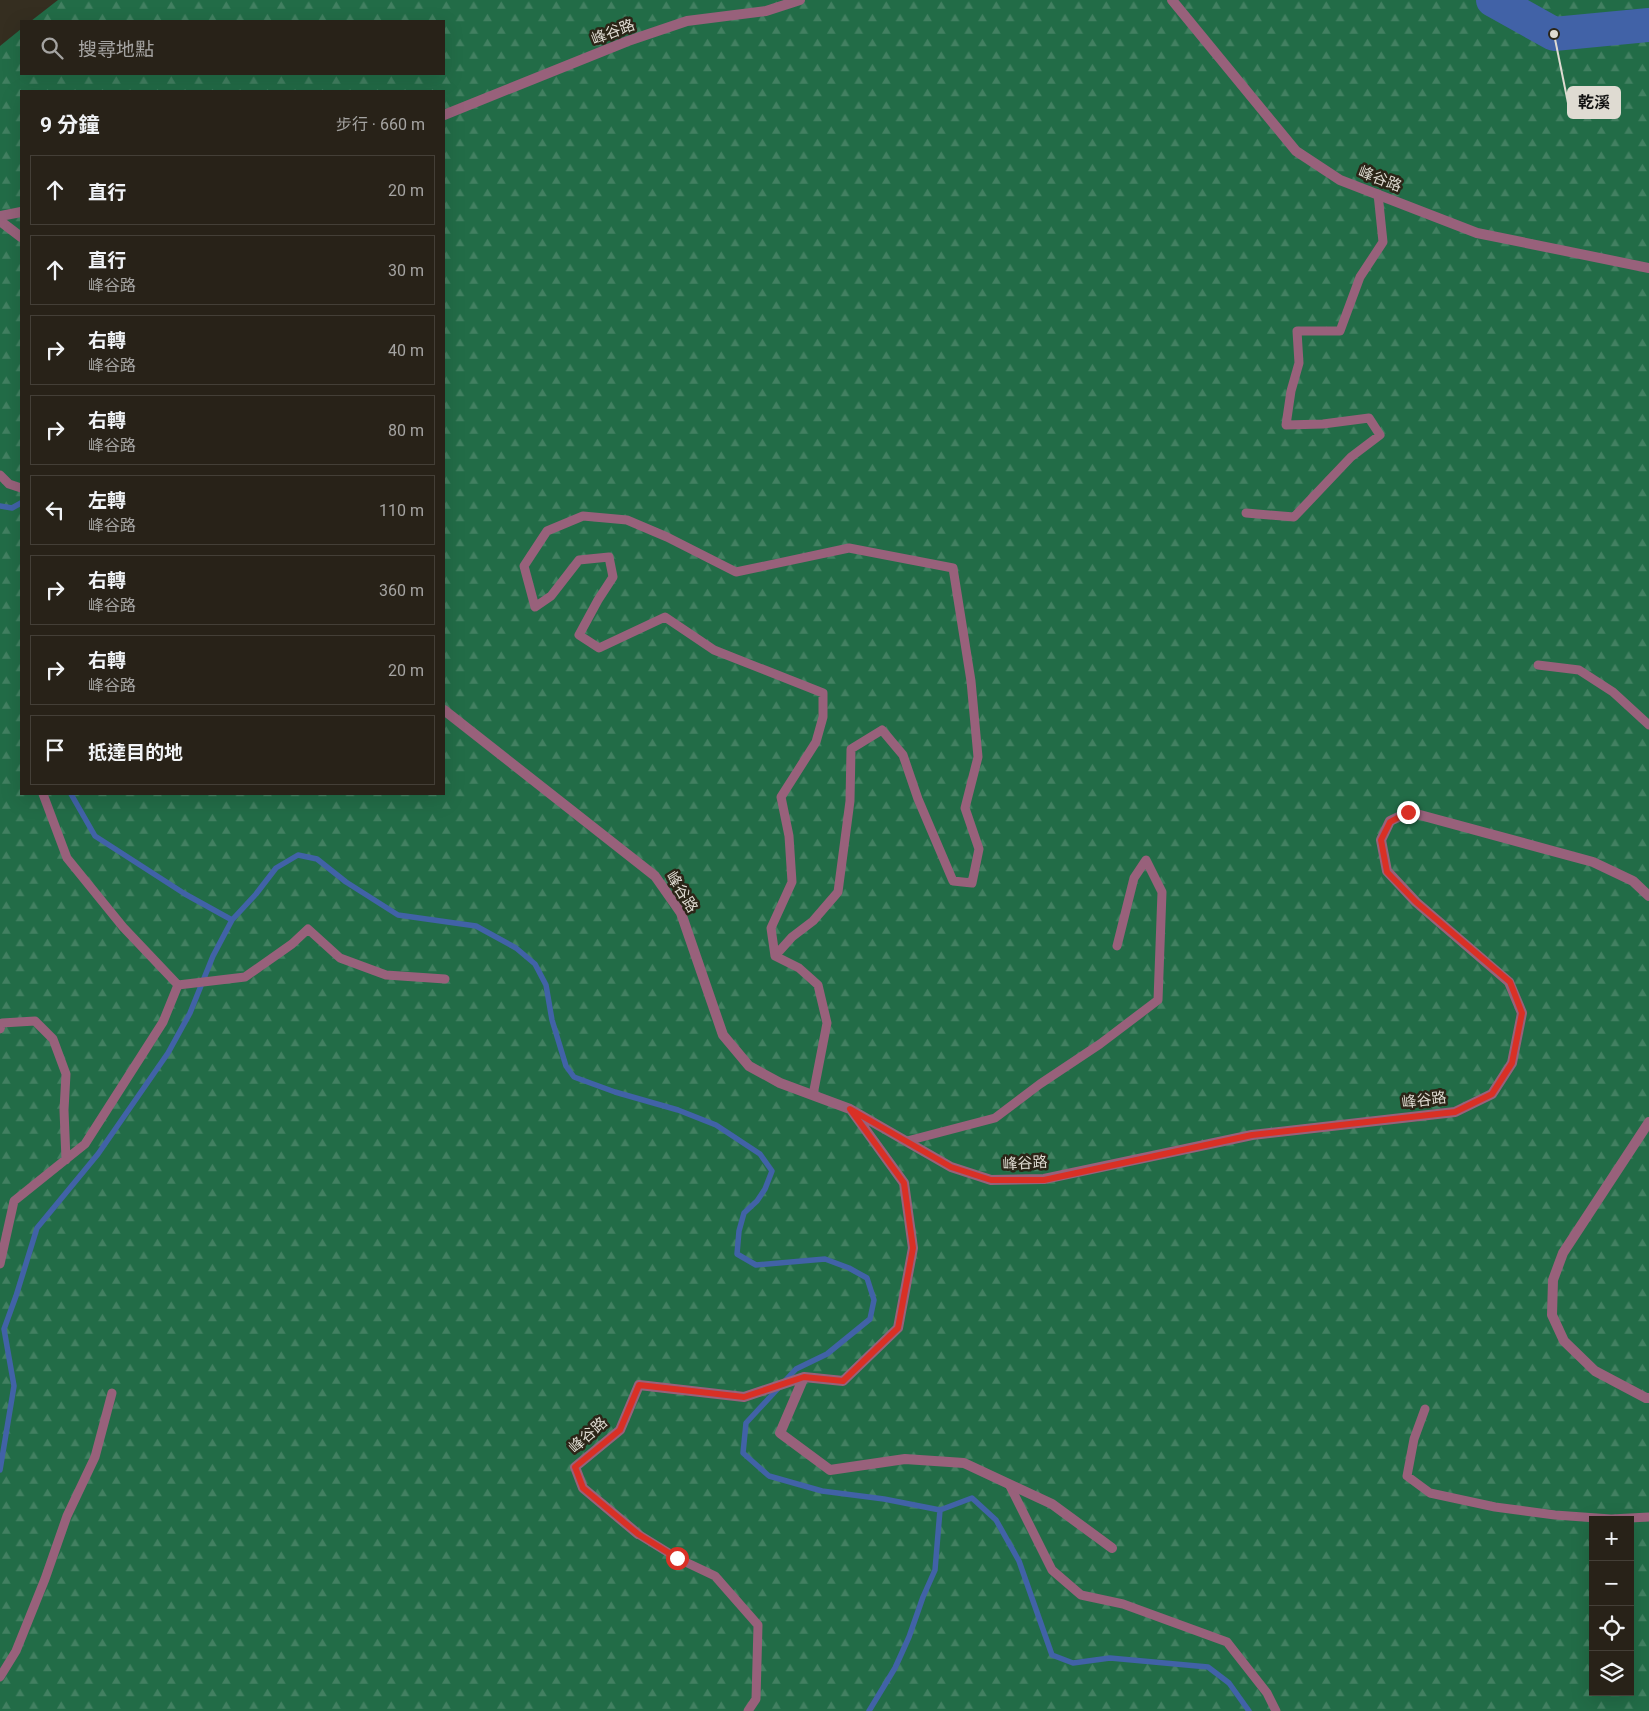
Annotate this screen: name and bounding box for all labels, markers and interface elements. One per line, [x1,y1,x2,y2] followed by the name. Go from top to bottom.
[589,16,637,48] street label: 峰谷路
[20,20,445,75] search box
[38,34,66,62] icon: search
[78,38,154,61] text: 搜尋地點
[1568,87,1620,118] callout: 乾溪
[1578,93,1610,112] text: 乾溪
[40,113,99,137] text: 9 分鐘
[336,115,425,134] text: 步行 · 660 m
[1356,163,1404,195] street label: 峰谷路
[41,176,69,204] icon: ahead
[88,181,126,204] text: 直行
[388,181,424,200] text: 20 m
[88,249,126,272] text: 直行
[41,256,69,284] icon: ahead
[388,261,424,280] text: 30 m
[88,276,136,295] text: 峰谷路
[88,329,126,352] text: 右轉
[41,336,69,364] icon: right
[388,341,424,360] text: 40 m
[88,356,136,375] text: 峰谷路
[88,409,126,432] text: 右轉
[41,416,69,444] icon: right
[388,421,424,440] text: 80 m
[88,436,136,455] text: 峰谷路
[88,489,126,512] text: 左轉
[41,496,69,524] icon: left
[379,501,424,520] text: 110 m
[88,516,136,535] text: 峰谷路
[88,569,126,592] text: 右轉
[41,576,69,604] icon: right
[379,581,424,600] text: 360 m
[88,596,136,615] text: 峰谷路
[88,649,126,672] text: 右轉
[41,656,69,684] icon: right
[388,661,424,680] text: 20 m
[88,676,136,695] text: 峰谷路
[41,736,69,764] icon: arrive
[88,741,183,764] text: 抵達目的地
[1397,801,1420,824] route end
[662,868,702,916] street label: 峰谷路
[1401,1088,1447,1112] street label: 峰谷路
[1002,1153,1048,1173] street label: 峰谷路
[565,1413,611,1457] street label: 峰谷路
[1589,1516,1634,1696] map controls
[1589,1516,1634,1561] button: +
[666,1547,689,1570] route start
[1589,1561,1634,1606] button: −
[1589,1606,1634,1651] button: locate
[1589,1651,1634,1696] button: layers

